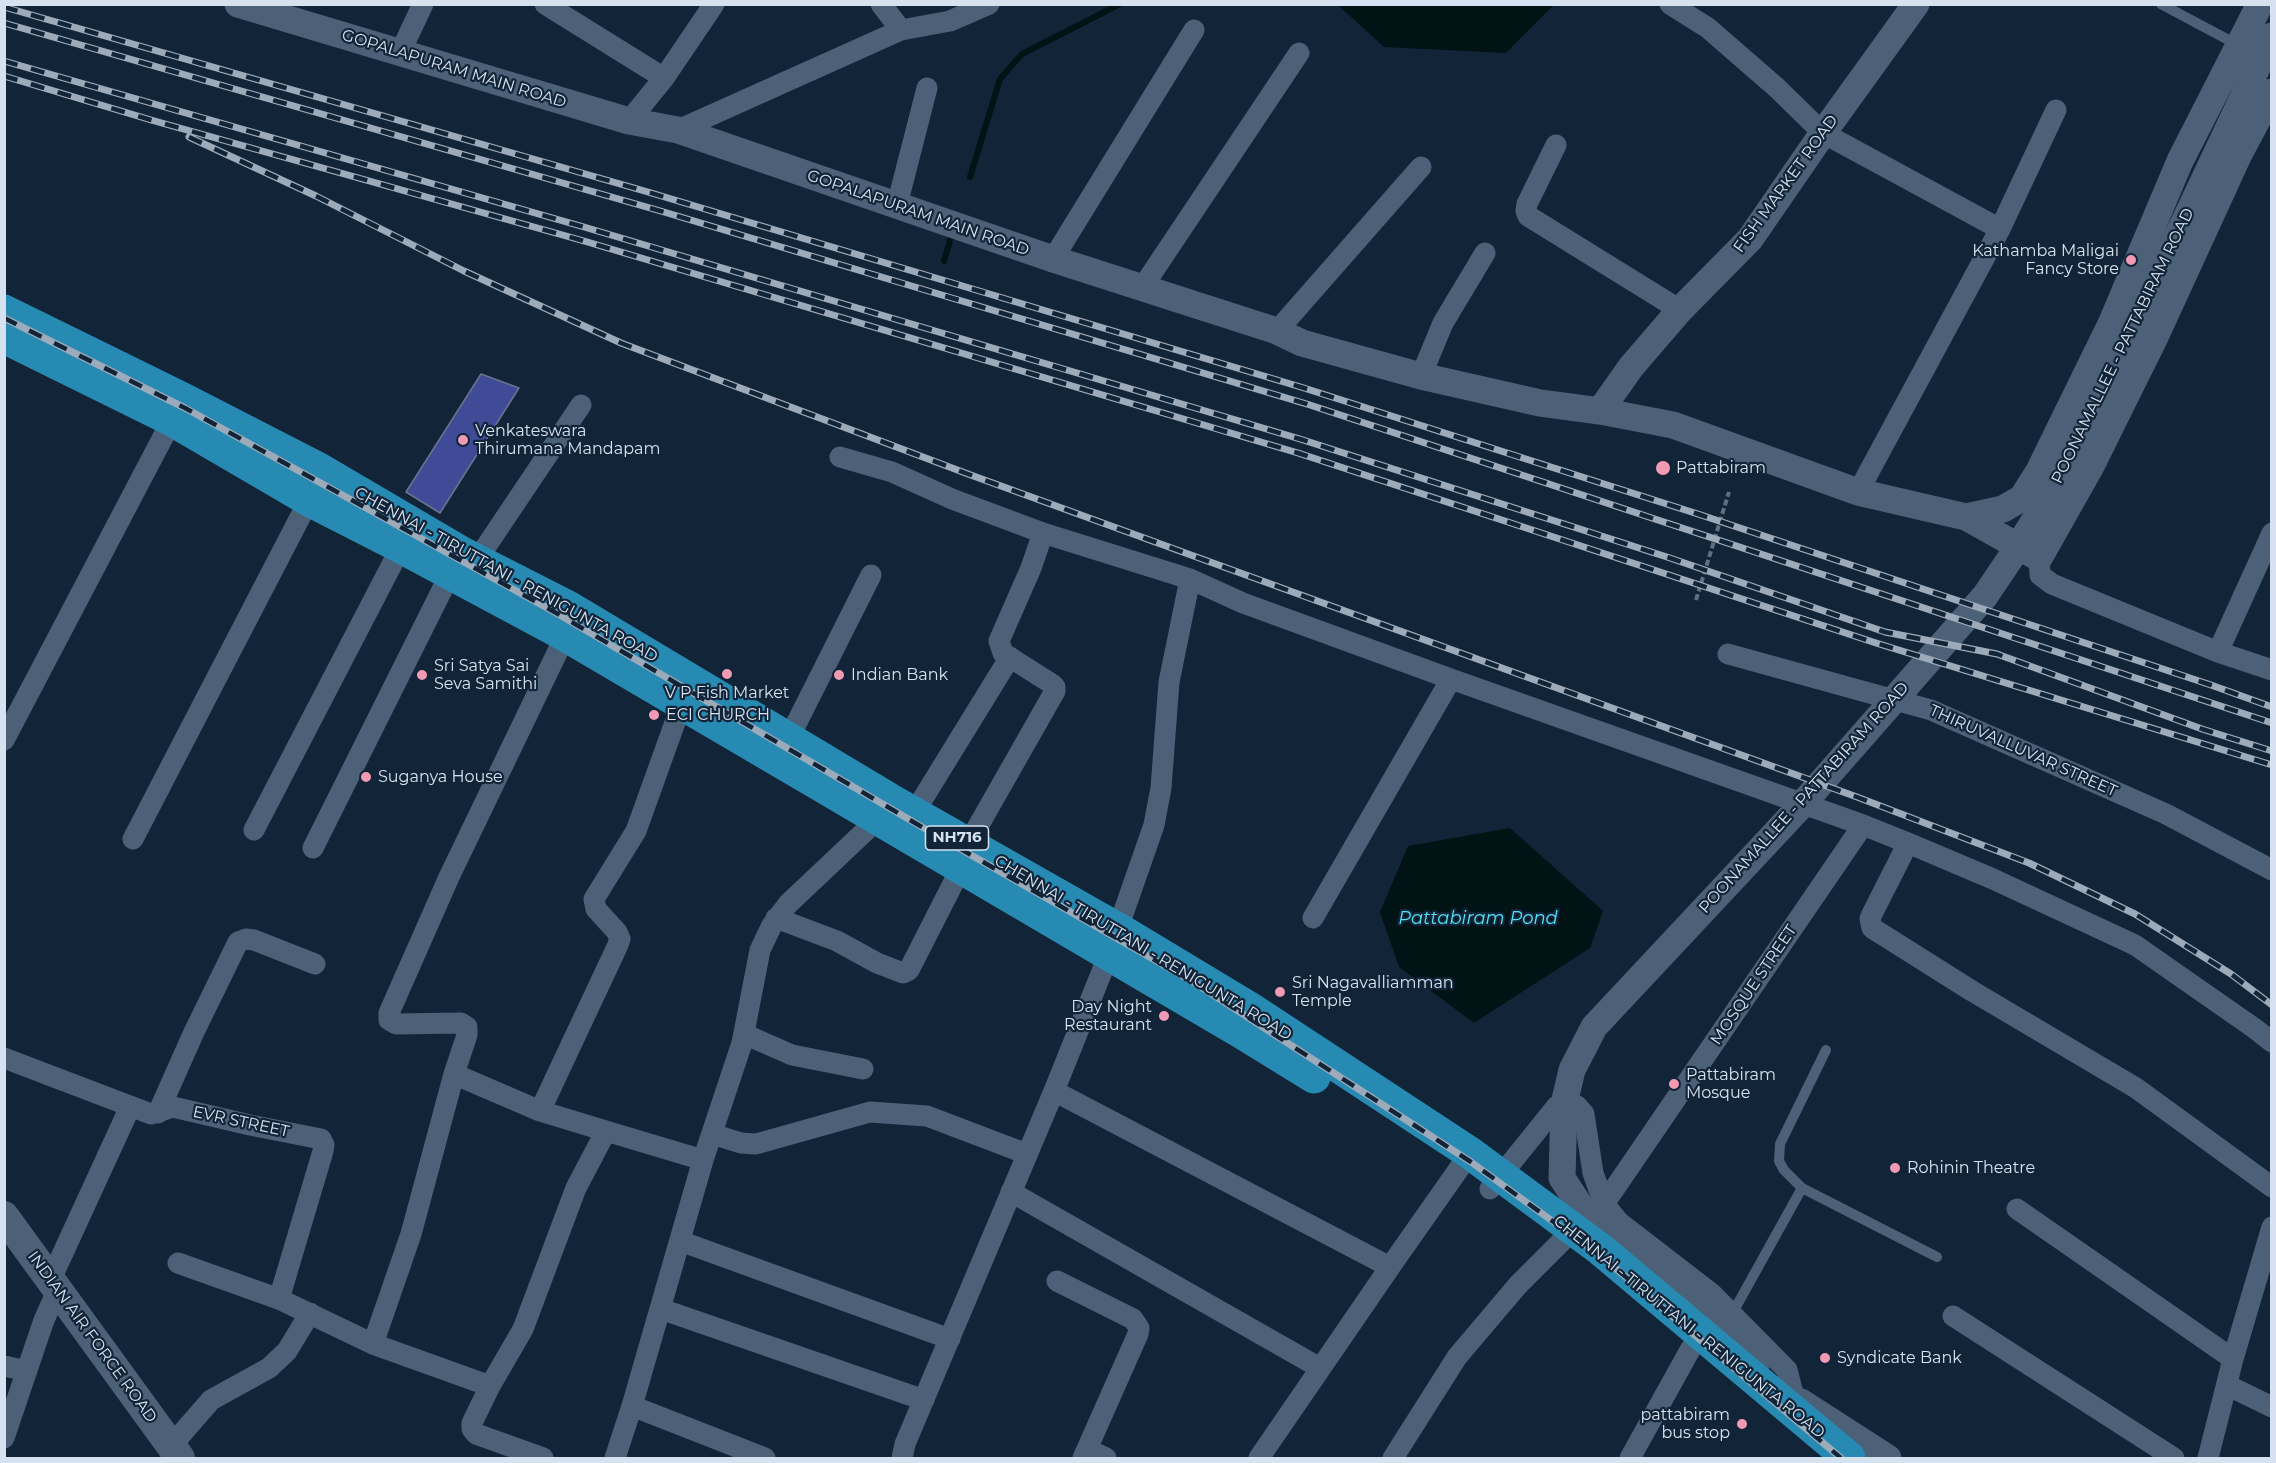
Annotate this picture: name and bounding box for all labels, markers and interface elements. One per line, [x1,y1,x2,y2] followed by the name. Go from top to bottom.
[339,26,569,112] street label: GOPALAPURAM MAIN ROAD
[1730,111,1842,257] street label: FISH MARKET ROAD
[804,166,1032,260] street label: GOPALAPURAM MAIN ROAD
[2048,205,2198,487] street label: POONAMALLEE - PATTABIRAM ROAD
[1972,241,2119,279] place label: Kathamba Maligai Fancy Store
[2124,253,2138,267] marker: Kathamba Maligai Fancy Store
[475,421,660,459] place label: Venkateswara Thirumana Mandapam
[456,433,470,447] marker: Venkateswara Thirumana Mandapam
[1676,458,1766,478] place label: Pattabiram
[1654,459,1672,477] marker: Pattabiram
[351,483,661,667] street label: CHENNAI - TIRUTTANI - RENIGUNTA ROAD
[434,656,537,694] place label: Sri Satya Sai Seva Samithi
[851,665,948,685] place label: Indian Bank
[720,667,734,681] marker: V P Fish Market
[415,668,429,682] marker: Sri Satya Sai Seva Samithi
[832,668,846,682] marker: Indian Bank
[1695,678,1913,918] street label: POONAMALLEE - PATTABIRAM ROAD
[665,683,789,703] place label: V P Fish Market
[1926,701,2120,801] street label: THIRUVALLUVAR STREET
[666,705,770,725] place label: ECI CHURCH
[647,708,661,722] marker: ECI CHURCH
[378,767,503,787] place label: Suganya House
[359,770,373,784] marker: Suganya House
[926,826,988,850] road number: NH716
[991,851,1295,1045] street label: CHENNAI - TIRUTTANI - RENIGUNTA ROAD
[1398,908,1558,930] water label: Pattabiram Pond
[1707,921,1801,1049] street label: MOSQUE STREET
[1292,973,1454,1011] place label: Sri Nagavalliamman Temple
[1273,985,1287,999] marker: Sri Nagavalliamman Temple
[1064,997,1152,1035] place label: Day Night Restaurant
[1157,1009,1171,1023] marker: Day Night Restaurant
[1686,1065,1776,1103] place label: Pattabiram Mosque
[1667,1077,1681,1091] marker: Pattabiram Mosque
[191,1102,291,1142] street label: EVR STREET
[1907,1158,2035,1178] place label: Rohinin Theatre
[1888,1161,1902,1175] marker: Rohinin Theatre
[1549,1211,1829,1443] street label: CHENNAI - TIRUTTANI - RENIGUNTA ROAD
[23,1247,161,1427] street label: INDIAN AIR FORCE ROAD
[1837,1348,1962,1368] place label: Syndicate Bank
[1818,1351,1832,1365] marker: Syndicate Bank
[1641,1405,1730,1443] place label: pattabiram bus stop
[1735,1417,1749,1431] marker: pattabiram bus stop

